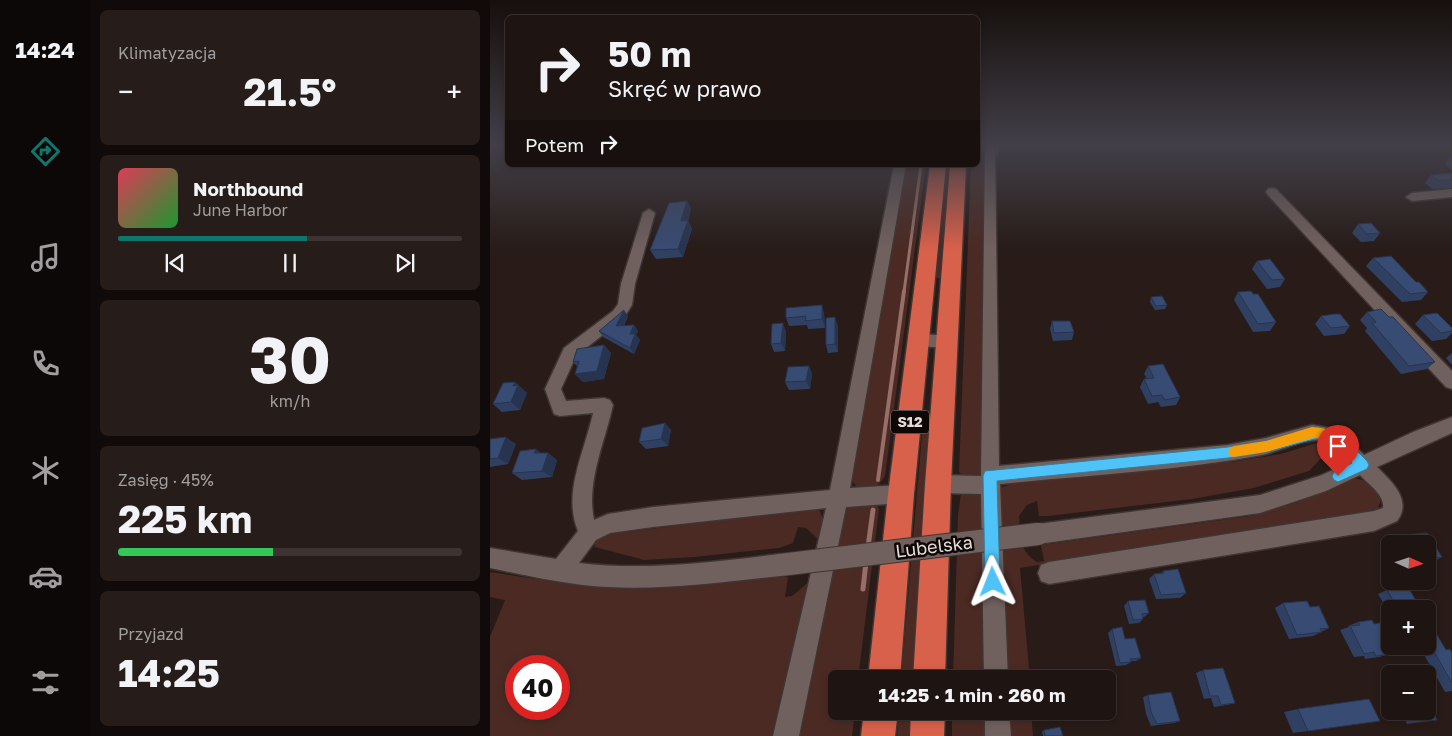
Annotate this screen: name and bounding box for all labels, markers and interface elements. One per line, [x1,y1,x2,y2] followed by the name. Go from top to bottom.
[608,33,691,75] text: 50 m
[525,35,590,100] icon: right
[15,36,75,63] text: 14:24
[118,43,216,63] text: Klimatyzacja
[244,69,336,114] text: 21.5°
[118,75,133,108] text: −
[447,75,462,108] text: +
[608,75,761,102] text: Skręć w prawo
[594,130,622,158] icon: right
[525,133,584,156] text: Potem
[28,134,63,169] icon: directions
[193,177,303,200] text: Northbound
[193,200,288,220] text: June Harbor
[28,240,63,275] icon: music
[161,249,189,277] icon: previous
[276,249,304,277] icon: pause
[391,249,419,277] icon: next
[249,319,331,397] text: 30
[28,346,63,381] icon: phone
[270,391,310,411] text: km/h
[891,411,929,434] road number: S12
[1317,425,1359,476] pin
[1324,432,1352,460] icon: arrive
[28,453,63,488] icon: climate
[118,470,214,490] text: Zasięg · 45%
[118,496,252,541] text: 225 km
[894,530,974,562] street label: Lubelska
[1381,535,1436,590] north arrow
[1381,535,1436,720] map controls
[966,555,1018,607] position arrow
[28,559,63,594] icon: car
[1381,600,1436,655] button: +
[118,624,184,644] text: Przyjazd
[118,650,220,695] text: 14:25
[505,655,570,720] speed limit sign: 40
[28,665,63,700] icon: filters
[1381,665,1436,720] button: −
[878,683,1066,706] text: 14:25 · 1 min · 260 m

